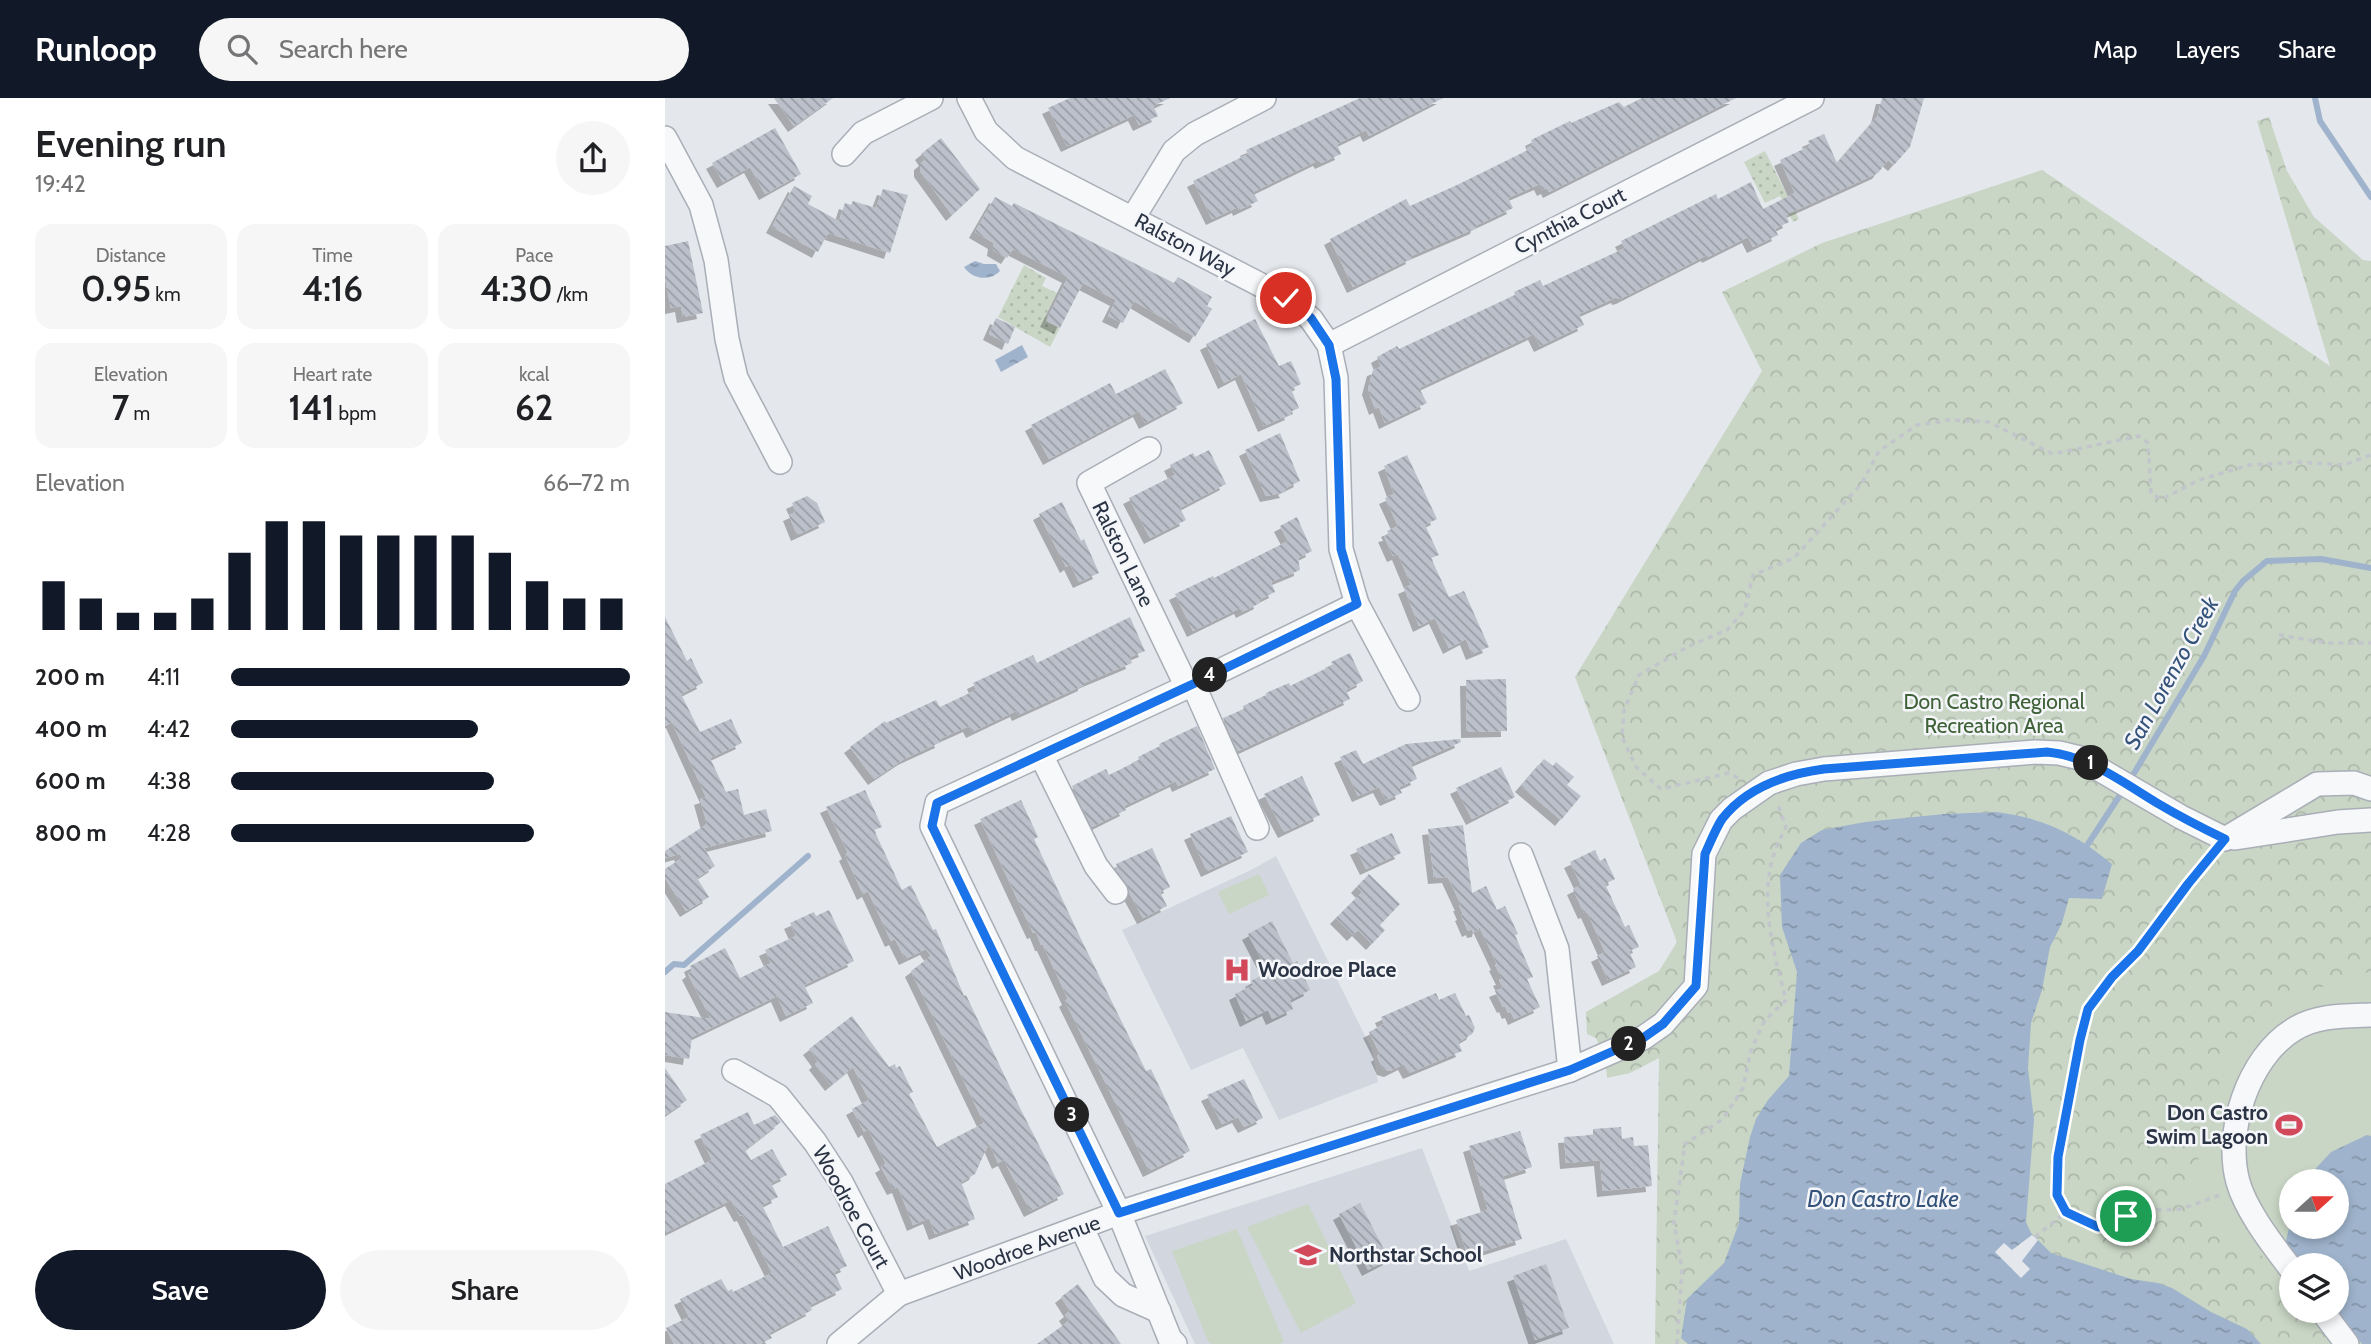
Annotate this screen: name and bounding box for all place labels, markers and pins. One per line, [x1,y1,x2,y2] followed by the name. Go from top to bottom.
[1256,268,1316,328] pin
[1193,658,1227,692] pin: 4
[2073,746,2109,780] pin: 1
[1222,955,1252,985] hospital icon: Woodroe Place
[1258,957,1396,982] place label: Woodroe Place
[1611,1026,1647,1062] pin: 2
[1055,1098,1089,1132] pin: 3
[2146,1100,2268,1149] place label: Don Castro Swim Lagoon
[2274,1110,2304,1140] sports icon: Don Castro Swim Lagoon
[2096,1186,2156,1246] pin
[1293,1240,1323,1270] school or university icon: Northstar School
[1329,1242,1483,1267] place label: Northstar School

